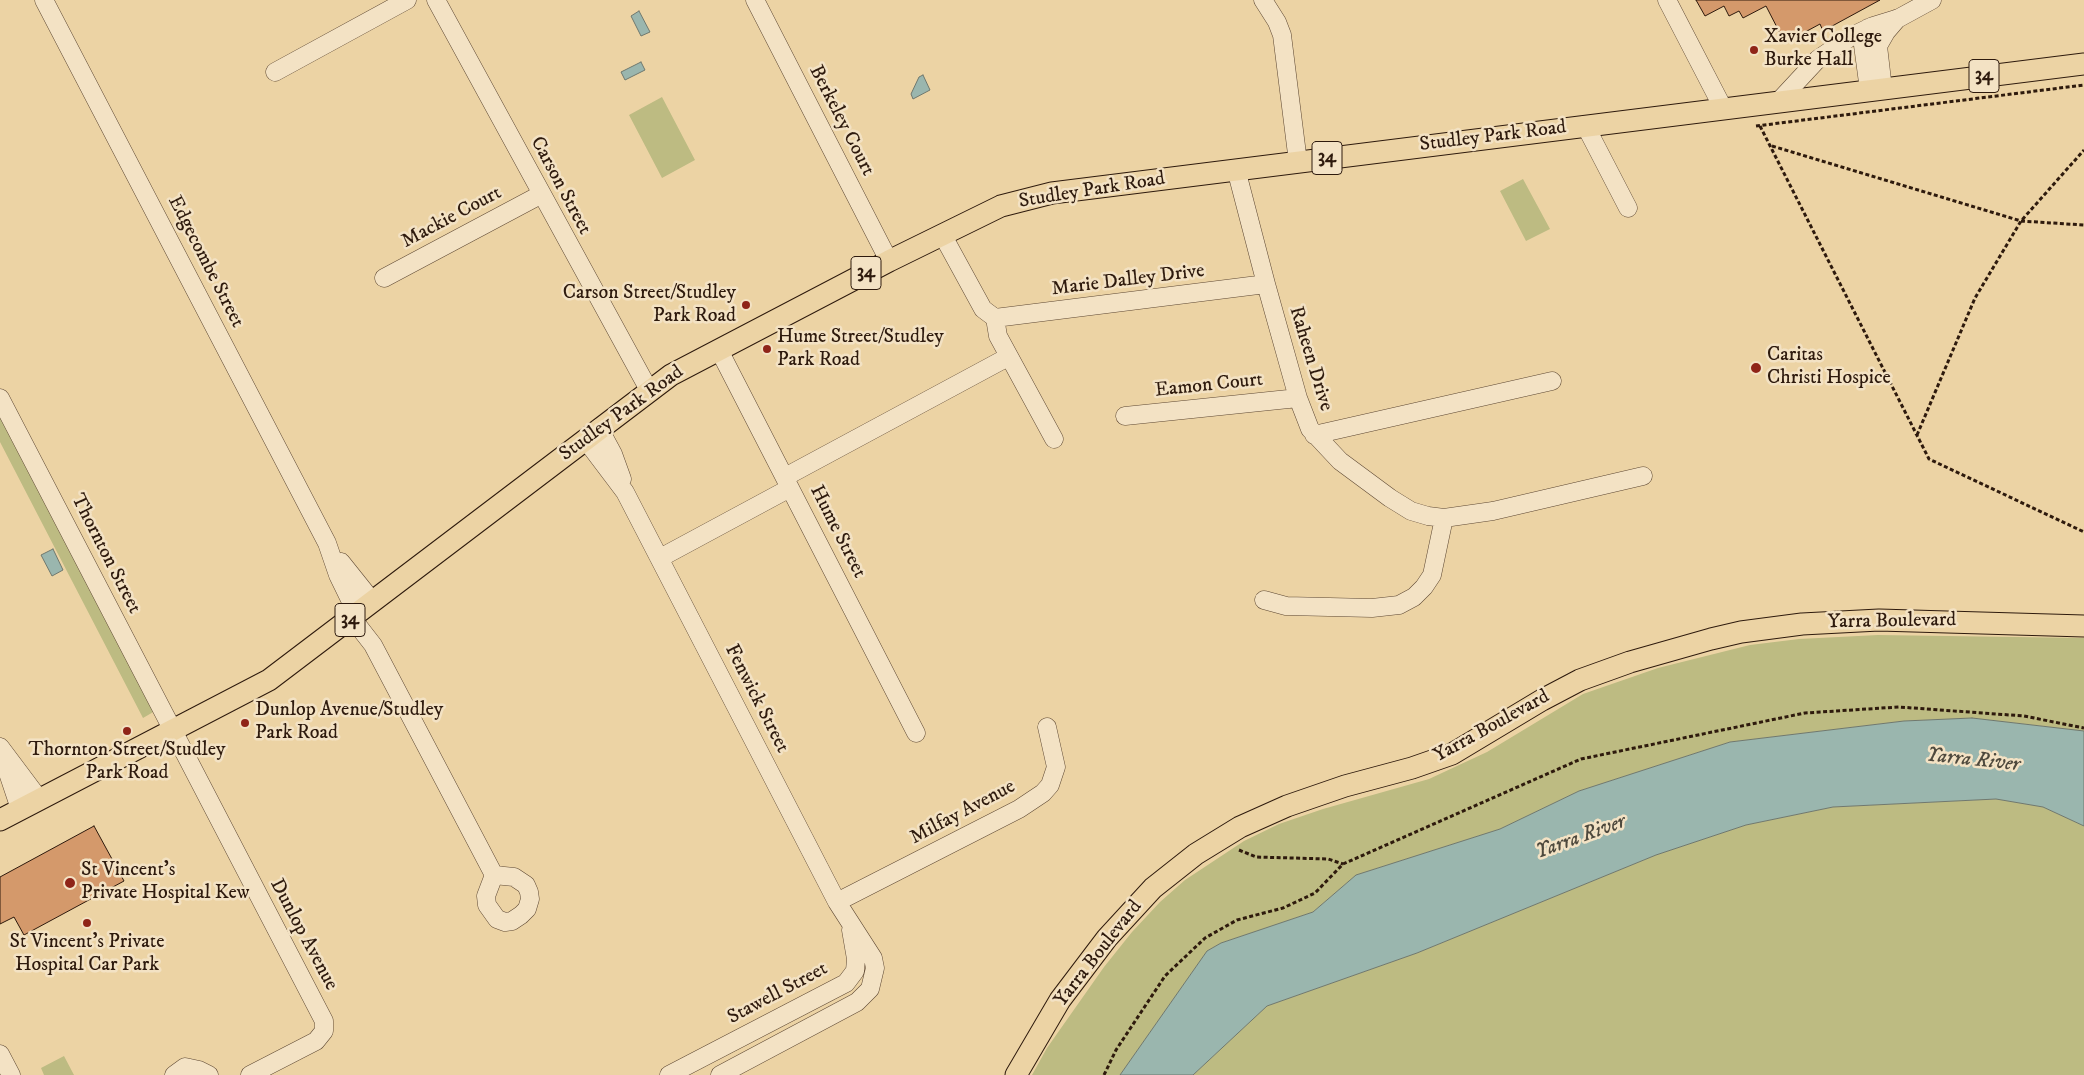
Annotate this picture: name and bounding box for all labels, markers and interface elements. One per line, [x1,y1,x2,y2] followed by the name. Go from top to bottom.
[1764,26,1882,73] place label: Xavier College Burke Hall
[1748,44,1760,56] marker: Xavier College Burke Hall
[1969,59,1999,92] road number: 34
[803,62,879,180] street label: Berkeley Court
[1418,116,1568,158] street label: Studley Park Road
[524,133,596,239] street label: Carson Street
[1312,142,1342,174] road number: 34
[1017,168,1167,214] street label: Studley Park Road
[398,182,506,254] street label: Mackie Court
[161,192,249,332] street label: Edgecombe Street
[851,256,881,290] road number: 34
[1050,260,1206,302] street label: Marie Dalley Drive
[563,282,736,329] place label: Carson Street/Studley Park Road
[740,299,752,311] marker: Carson Street/Studley Park Road
[1283,304,1337,414] street label: Raheen Drive
[777,326,944,373] place label: Hume Street/Studley Park Road
[761,343,773,355] marker: Hume Street/Studley Park Road
[1767,344,1891,391] place label: Caritas Christi Hospice
[555,361,689,467] street label: Studley Park Road
[1749,361,1763,375] marker: Caritas Christi Hospice
[1154,368,1264,404] street label: Eamon Court
[803,482,871,582] street label: Hume Street
[65,490,145,618] street label: Thornton Street
[335,604,365,636] road number: 34
[1828,609,1956,635] street label: Yarra Boulevard
[718,641,794,757] street label: Fenwick Street
[1430,685,1554,769] street label: Yarra Boulevard
[255,699,443,746] place label: Dunlop Avenue/Studley Park Road
[239,717,251,729] marker: Dunlop Avenue/Studley Park Road
[121,725,133,737] marker: Thornton Street/Studley Park Road
[29,739,225,786] place label: Thornton Street/Studley Park Road
[1925,744,2021,778] water label: Yarra River
[906,775,1020,851] street label: Milfay Avenue
[1533,810,1629,866] water label: Yarra River
[81,859,250,906] place label: St Vincent's Private Hospital Kew
[264,875,342,995] street label: Dunlop Avenue
[63,876,77,890] marker: St Vincent's Private Hospital Kew
[1050,896,1148,1012] street label: Yarra Boulevard
[81,917,93,929] marker: St Vincent's Private Hospital Car Park
[10,931,164,978] place label: St Vincent's Private Hospital Car Park
[724,958,832,1030] street label: Stawell Street

